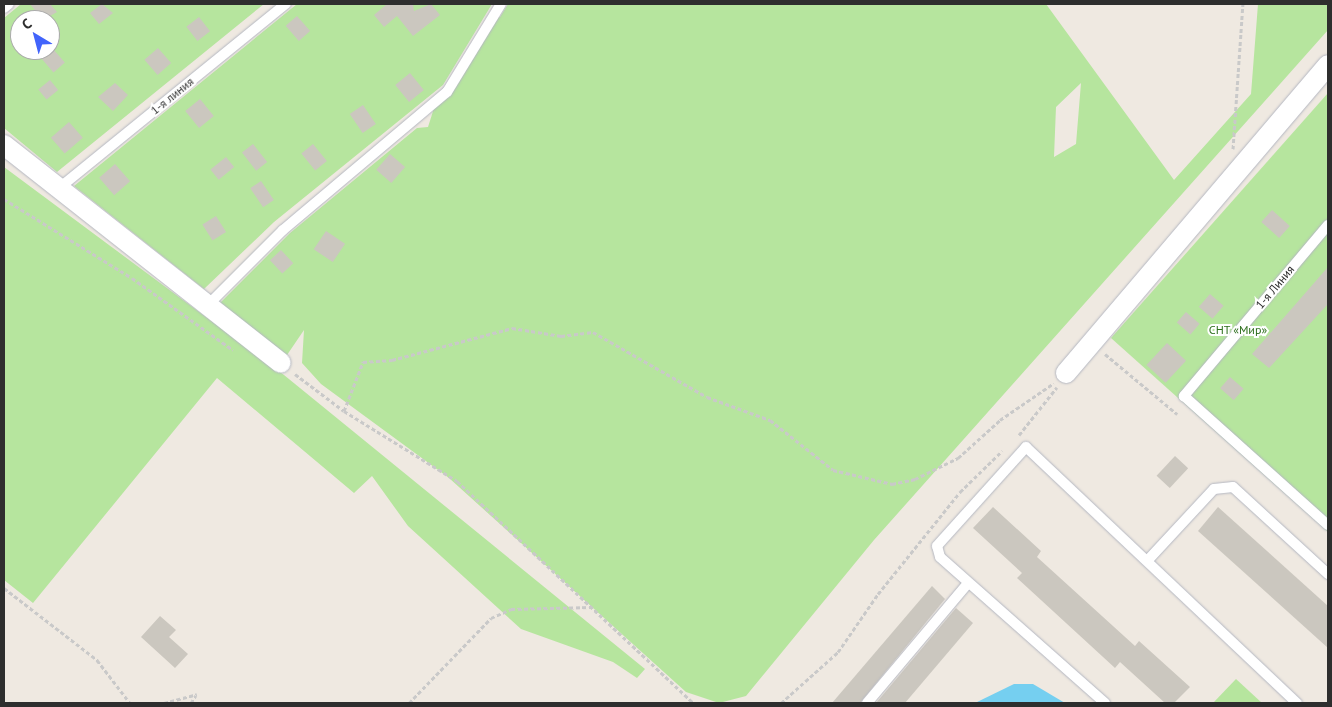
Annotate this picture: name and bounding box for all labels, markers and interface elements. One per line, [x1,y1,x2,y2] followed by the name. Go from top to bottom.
[10,10,60,60] north arrow
[18,14,35,33] text: С
[148,74,196,118] street label: 1-я линия
[1253,262,1297,312] street label: 1-я Линия
[1209,323,1267,337] park label: СНТ «Мир»

